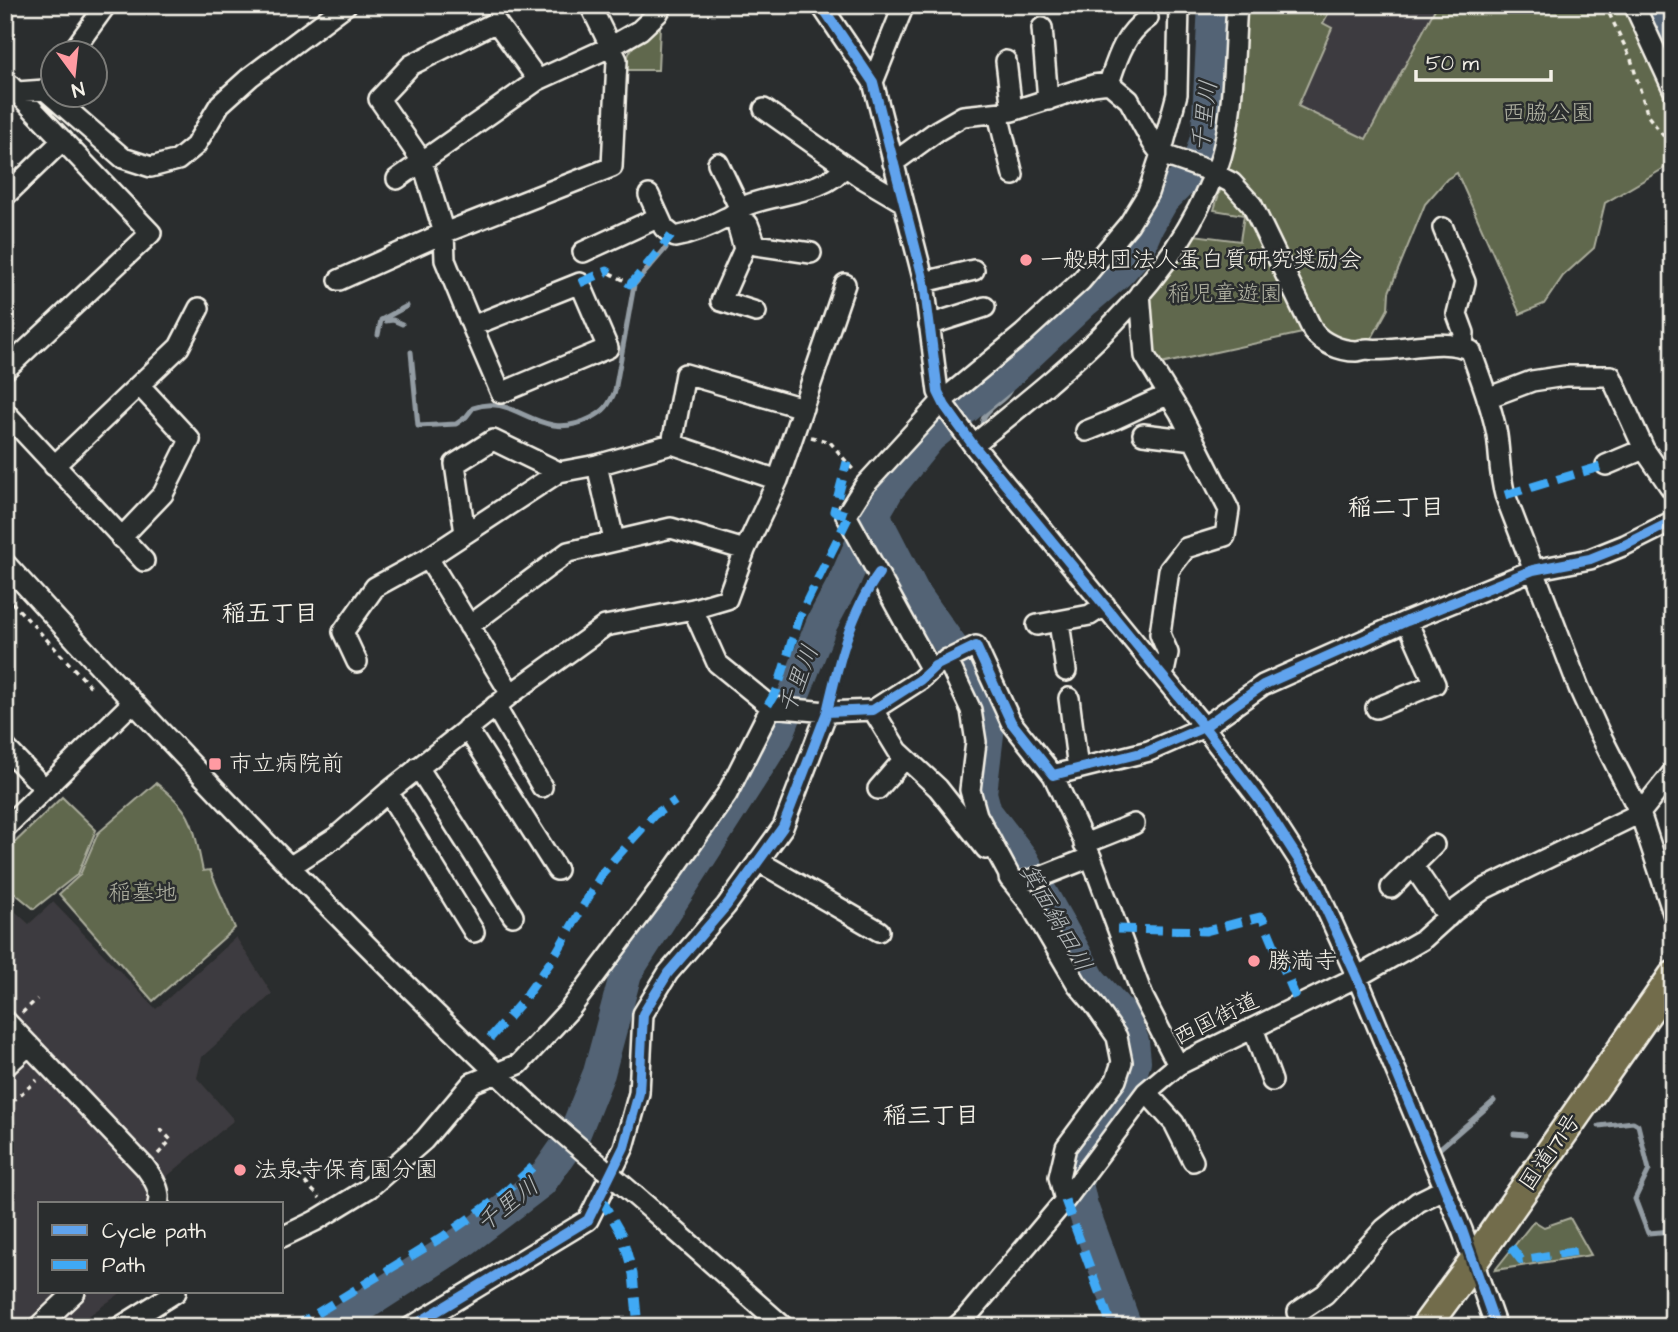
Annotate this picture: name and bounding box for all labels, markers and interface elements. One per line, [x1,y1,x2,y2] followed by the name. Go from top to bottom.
[38,38,108,108] north arrow
[1416,38,1550,82] scale bar
[1426,49,1480,78] text: 50 m
[69,74,87,104] text: N
[1184,78,1226,154] water label: 千里川
[1502,97,1594,129] park label: 西脇公園
[1040,244,1362,276] place label: 一般財団法人蛋白質研究奨励会
[1018,252,1034,268] marker: 一般財団法人蛋白質研究奨励会
[1168,278,1283,310] park label: 稲児童遊園
[1348,491,1444,525] district label: 稲二丁目
[222,597,318,631] district label: 稲五丁目
[770,640,828,720] water label: 千里川
[229,748,344,780] place label: 市立病院前
[207,756,223,772] marker: 市立病院前
[1010,858,1100,978] water label: 箕面鍋田川
[109,877,178,909] park label: 稲墓地
[1268,945,1337,977] place label: 勝満寺
[1246,953,1262,969] marker: 勝満寺
[1168,984,1264,1054] street label: 西国街道
[883,1099,979,1133] district label: 稲三丁目
[1511,1106,1589,1198] street label: 国道171号
[254,1154,438,1186] place label: 法泉寺保育園分園
[232,1162,248,1178] marker: 法泉寺保育園分園
[469,1169,547,1241] water label: 千里川
[38,1202,284,1294] legend
[102,1217,207,1248] text: Cycle path
[102,1251,146,1280] text: Path

